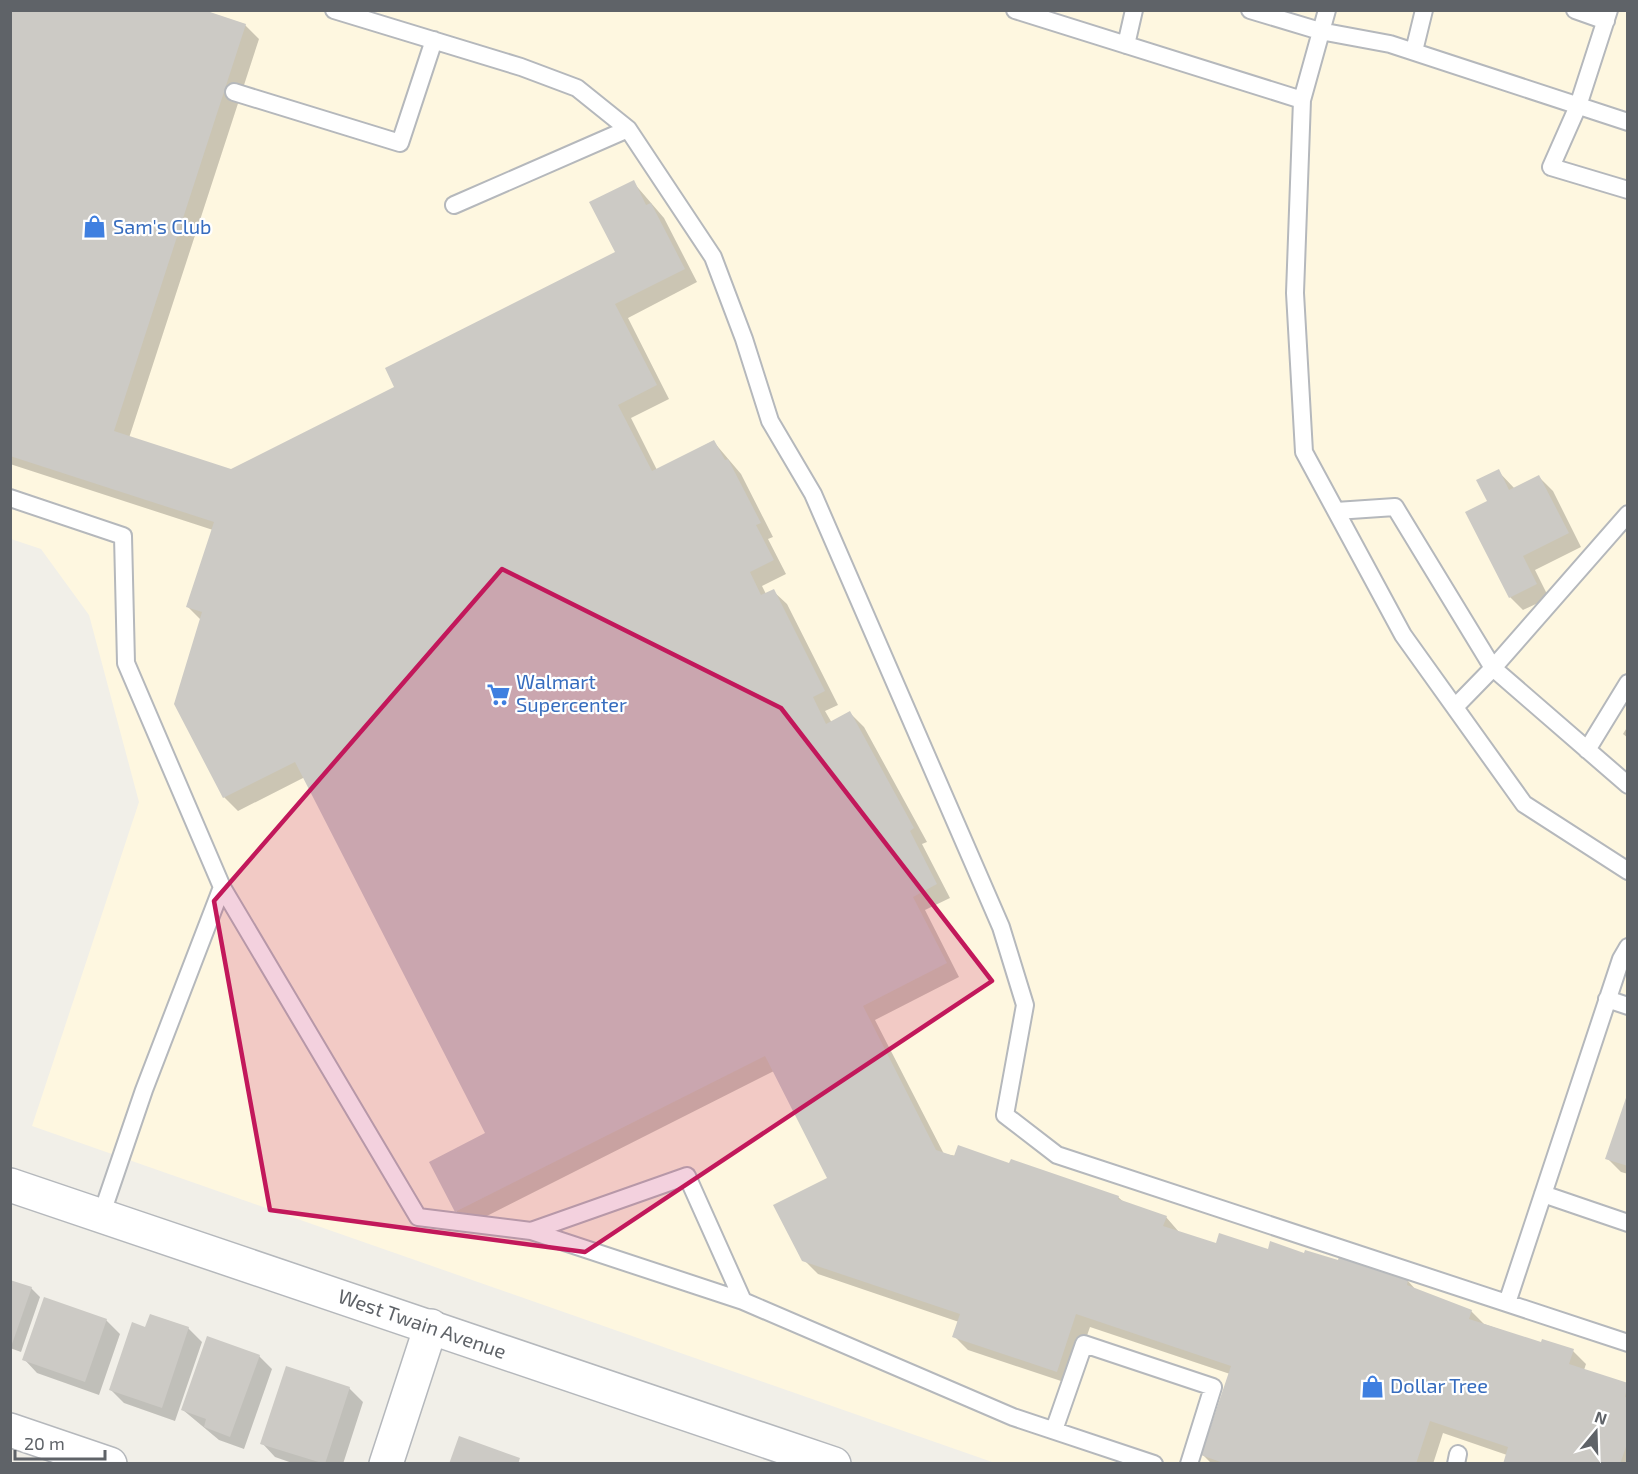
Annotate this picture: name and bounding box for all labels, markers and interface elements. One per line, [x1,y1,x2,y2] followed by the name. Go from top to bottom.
[82,214,108,240] shop icon: Sam's Club
[113,214,211,238] place label: Sam's Club
[516,669,627,716] place label: Walmart Supercenter
[485,681,511,707] supermarket icon: Walmart Supercenter
[335,1283,510,1363] street label: West Twain Avenue
[1359,1373,1385,1399] shop icon: Dollar Tree
[1390,1373,1488,1397] place label: Dollar Tree
[1566,1402,1626,1462] north arrow
[1592,1406,1610,1428] text: N
[15,1423,105,1461] scale bar
[24,1432,65,1454] text: 20 m

